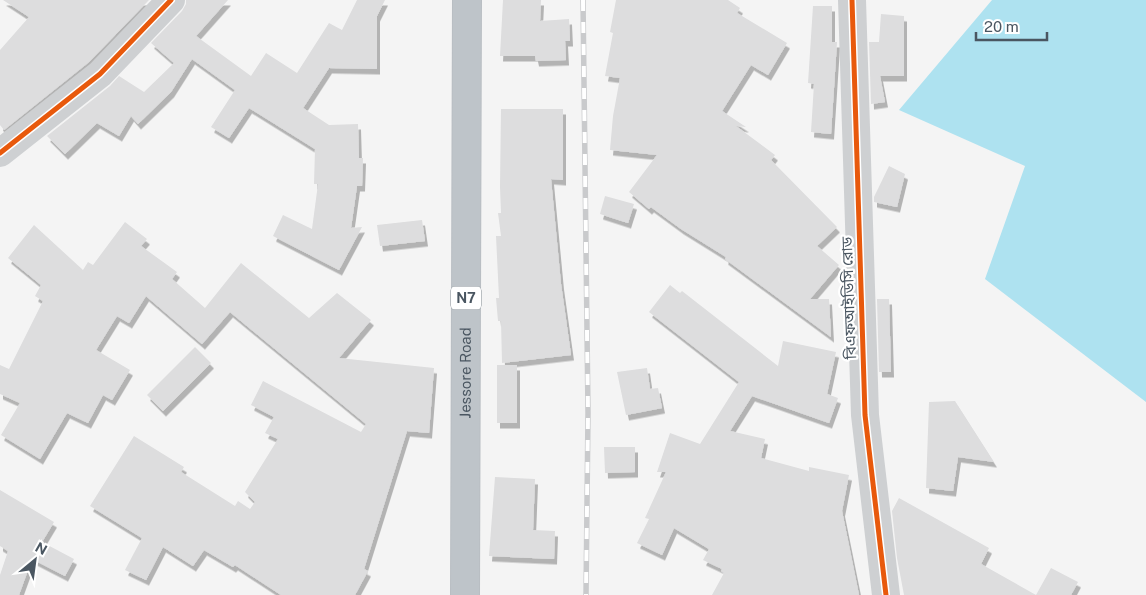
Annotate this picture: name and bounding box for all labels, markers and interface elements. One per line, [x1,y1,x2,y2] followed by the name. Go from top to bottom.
[976,10,1047,42] scale bar
[984,18,1019,35] text: 20 m
[838,236,859,361] street label: বিএফআইডিসি রোড
[451,286,481,310] road number: N7
[457,327,474,419] street label: Jessore Road
[10,535,60,585] north arrow
[33,539,50,558] text: N

